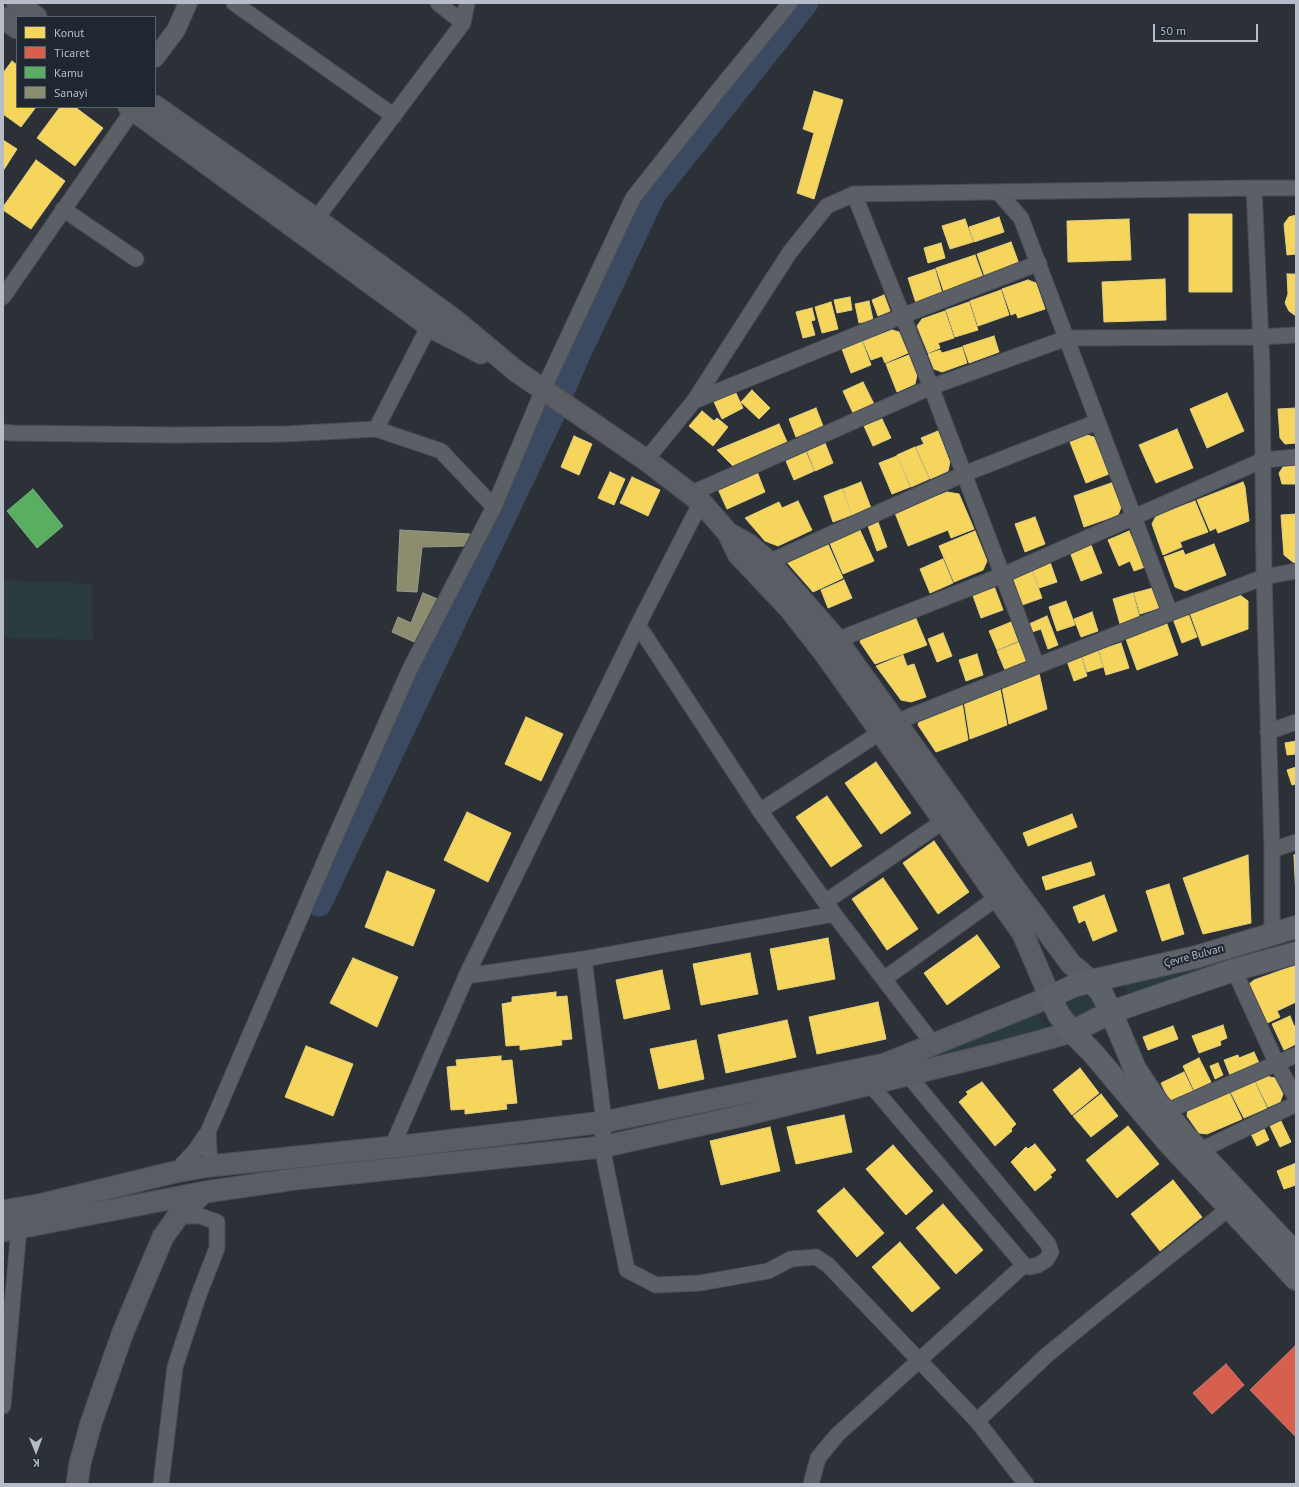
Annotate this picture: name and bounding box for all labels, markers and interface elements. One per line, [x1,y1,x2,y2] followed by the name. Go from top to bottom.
[16,16,156,108] legend
[1155,16,1260,42] scale bar
[1160,23,1186,38] text: 50 m
[54,25,84,40] text: Konut
[54,45,89,60] text: Ticaret
[54,65,83,80] text: Kamu
[54,85,88,100] text: Sanayi
[1162,942,1226,970] street label: Çevre Bulvarı
[16,1431,56,1471] north arrow
[33,1456,40,1470] text: K

